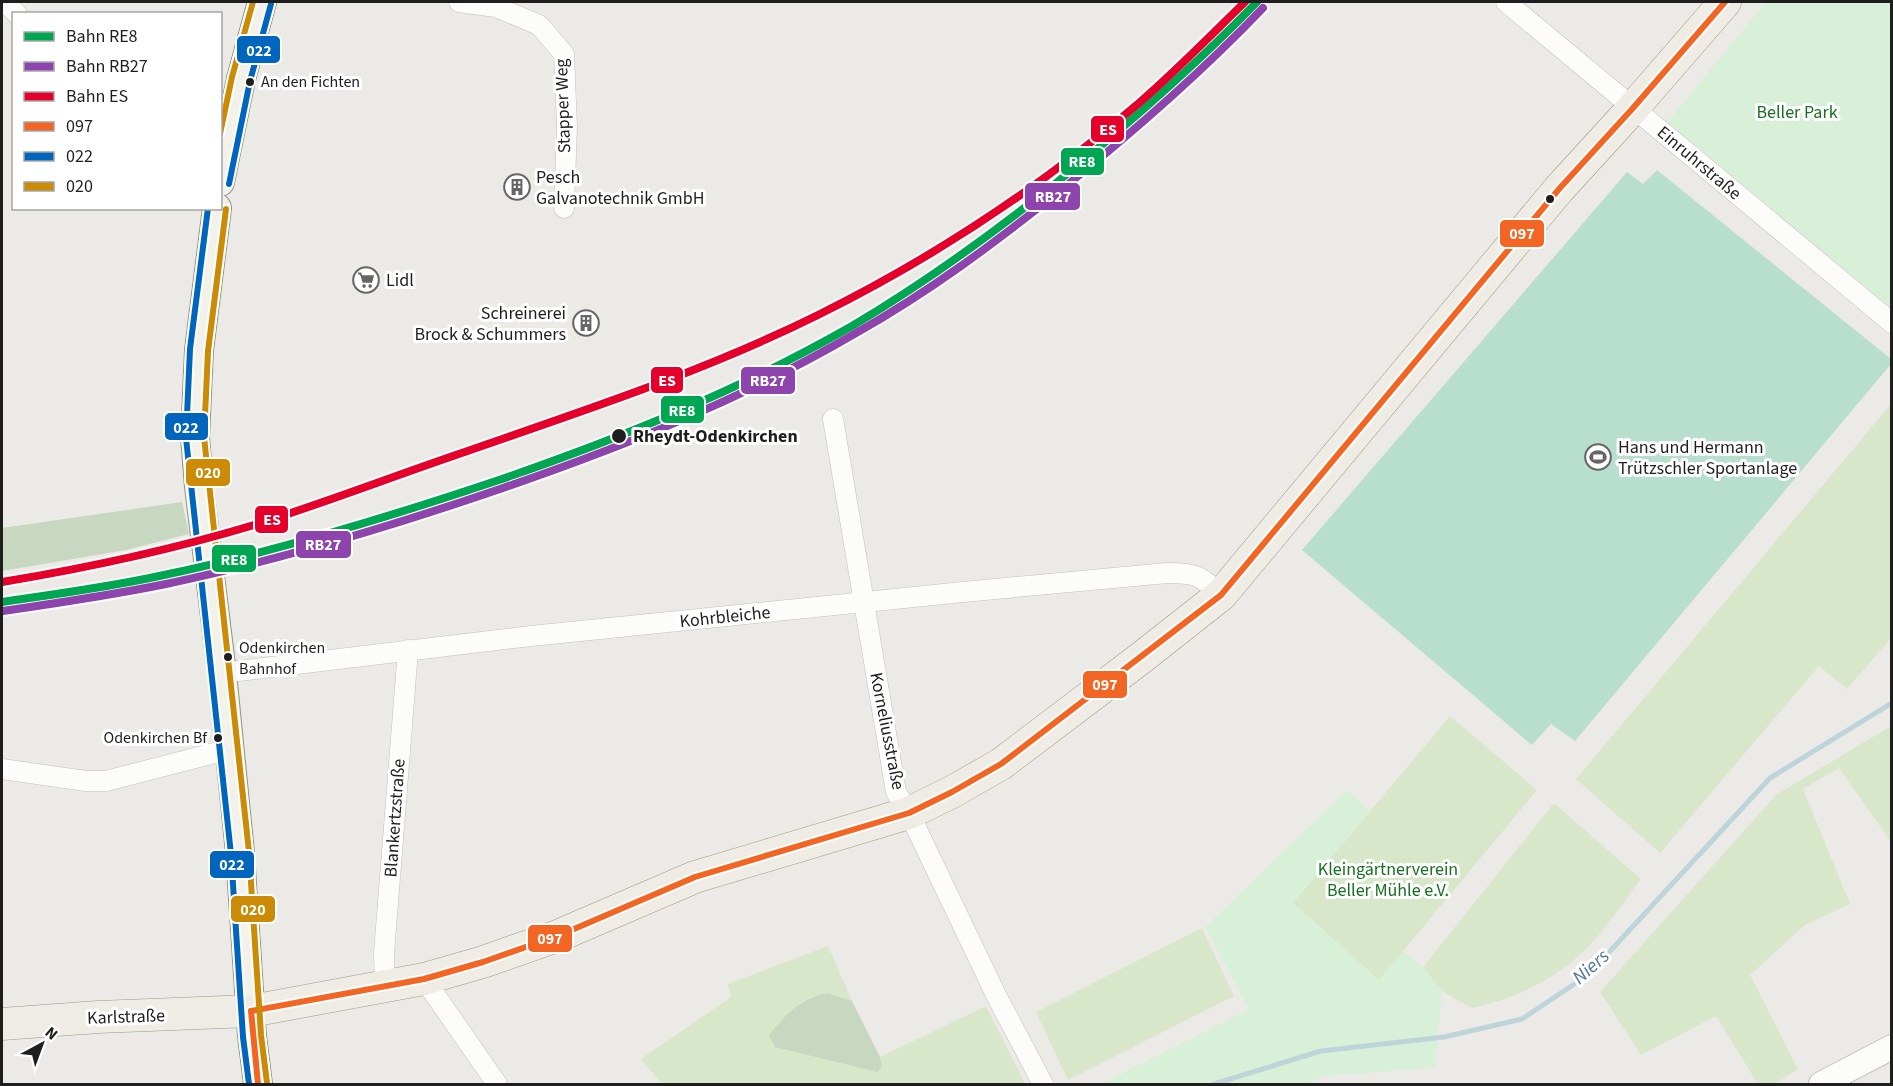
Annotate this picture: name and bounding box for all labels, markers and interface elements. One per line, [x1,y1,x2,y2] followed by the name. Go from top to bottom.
[12,12,222,210] legend
[66,24,138,49] text: Bahn RE8
[236,35,281,64] line badge: 022
[246,40,272,62] text: 022
[66,54,148,79] text: Bahn RB27
[549,58,577,154] street label: Stapper Weg
[261,71,360,93] place label: An den Fichten
[244,76,256,88] marker: An den Fichten
[66,84,128,109] text: Bahn ES
[1756,100,1838,125] park label: Beller Park
[66,114,93,139] text: 097
[1090,115,1125,143] line badge: ES
[1099,119,1117,141] text: ES
[1651,120,1747,206] street label: Einruhrstraße
[66,144,93,169] text: 022
[1060,147,1105,176] line badge: RE8
[1068,151,1096,173] text: RE8
[536,165,704,211] place label: Pesch Galvanotechnik GmbH
[502,172,532,202] building icon: Pesch Galvanotechnik GmbH
[66,174,93,199] text: 020
[1024,182,1081,211] line badge: RB27
[1035,186,1071,208] text: RB27
[1544,193,1556,205] unlabelled marker
[1499,219,1545,248] line badge: 097
[1509,223,1535,245] text: 097
[351,265,381,295] supermarket icon: Lidl
[386,268,414,293] place label: Lidl
[414,301,566,347] place label: Schreinerei Brock & Schummers
[571,308,601,338] building icon: Schreinerei Brock & Schummers
[650,366,684,394] line badge: ES
[740,366,796,395] line badge: RB27
[658,370,676,392] text: ES
[750,370,786,392] text: RB27
[660,395,705,424] line badge: RE8
[668,400,696,422] text: RE8
[164,412,209,441] line badge: 022
[173,417,199,439] text: 022
[633,424,798,449] place label: Rheydt-Odenkirchen
[610,427,628,445] marker: Rheydt-Odenkirchen
[1618,435,1797,481] place label: Hans und Hermann Trützschler Sportanlage
[1583,442,1613,472] sports icon: Hans und Hermann Trützschler Sportanlage
[185,458,231,487] line badge: 020
[195,462,221,484] text: 020
[254,505,289,534] line badge: ES
[263,509,281,531] text: ES
[295,530,352,559] line badge: RB27
[305,534,341,556] text: RB27
[211,544,257,573] line badge: RE8
[220,549,248,571] text: RE8
[678,600,772,634] street label: Kohrbleiche
[239,637,325,680] place label: Odenkirchen Bahnhof
[222,651,234,663] marker: Odenkirchen Bahnhof
[863,670,911,792] street label: Korneliusstraße
[1082,670,1128,699] line badge: 097
[1092,674,1118,696] text: 097
[104,727,208,749] place label: Odenkirchen Bf
[212,732,224,744] marker: Odenkirchen Bf
[378,758,412,878] street label: Blankertzstraße
[209,850,255,879] line badge: 022
[219,854,245,876] text: 022
[1318,857,1458,903] park label: Kleingärtnerverein Beller Mühle e.V.
[230,895,276,923] line badge: 020
[240,899,266,921] text: 020
[527,924,573,953] line badge: 097
[537,928,563,950] text: 097
[1566,943,1616,991] water label: Niers
[87,1003,165,1031] street label: Karlstraße
[12,1014,72,1074] north arrow
[40,1022,62,1045] text: N

